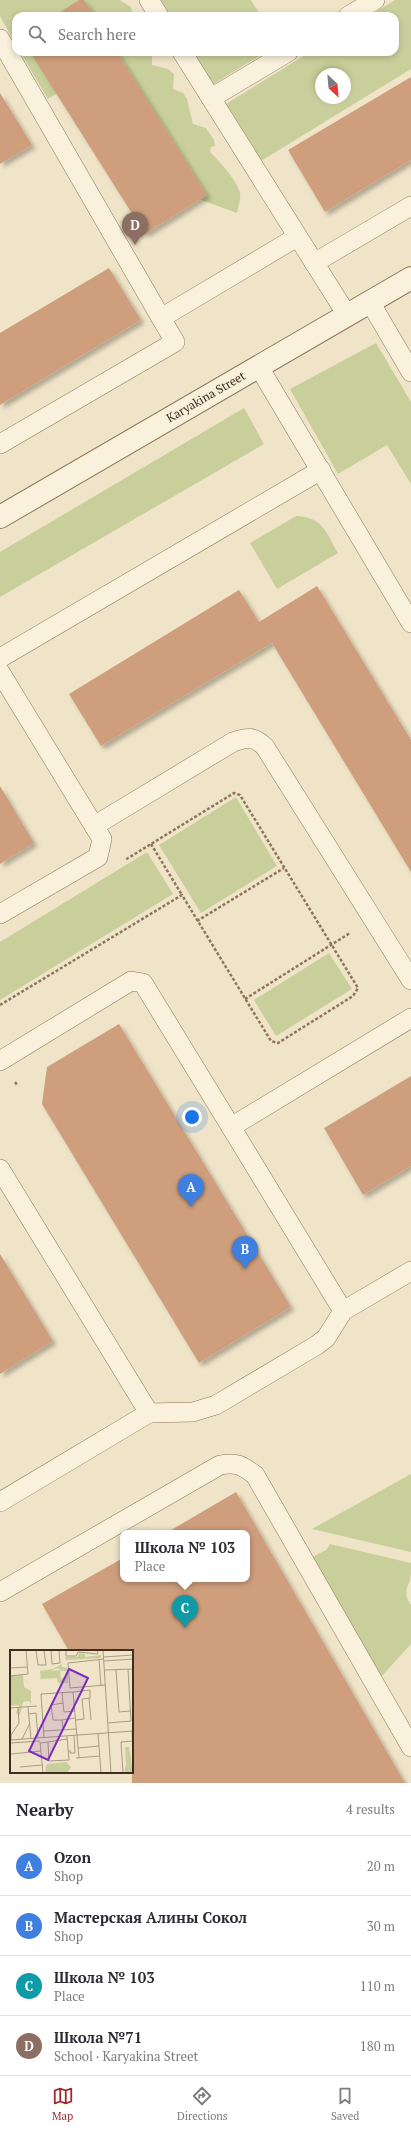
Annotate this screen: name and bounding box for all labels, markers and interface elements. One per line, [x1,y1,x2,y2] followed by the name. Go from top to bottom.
[12,12,399,56] search box
[26,23,48,45] icon: search
[58,24,136,44] text: Search here
[315,68,351,104] north arrow
[122,212,148,245] pin: D
[164,368,248,425] street label: Karyakina Street
[182,1107,202,1127] your location
[178,1174,204,1207] pin: A
[232,1236,258,1269] pin: B
[120,1530,250,1582] popup
[135,1537,235,1557] text: Школа № 103
[135,1557,165,1575] text: Place
[172,1595,198,1628] pin: C
[10,1650,133,1773] inset map
[16,1798,74,1821] text: Nearby
[346,1800,395,1818] text: 4 results
[54,1847,91,1867] text: Ozon
[24,1857,34,1875] text: A
[367,1857,395,1875] text: 20 m
[54,1867,83,1885] text: Shop
[54,1907,247,1927] text: Мастерская Алины Сокол
[25,1917,33,1935] text: B
[367,1917,395,1935] text: 30 m
[54,1927,83,1945] text: Shop
[54,1967,155,1987] text: Школа № 103
[25,1977,33,1995] text: C
[360,1977,395,1995] text: 110 m
[54,1987,85,2005] text: Place
[54,2027,142,2047] text: Школа №71
[24,2037,34,2055] text: D
[360,2037,395,2055] text: 180 m
[54,2047,198,2065] text: School · Karyakina Street
[52,2085,74,2123] tab: Map
[177,2085,228,2123] tab: Directions
[331,2085,359,2123] tab: Saved

